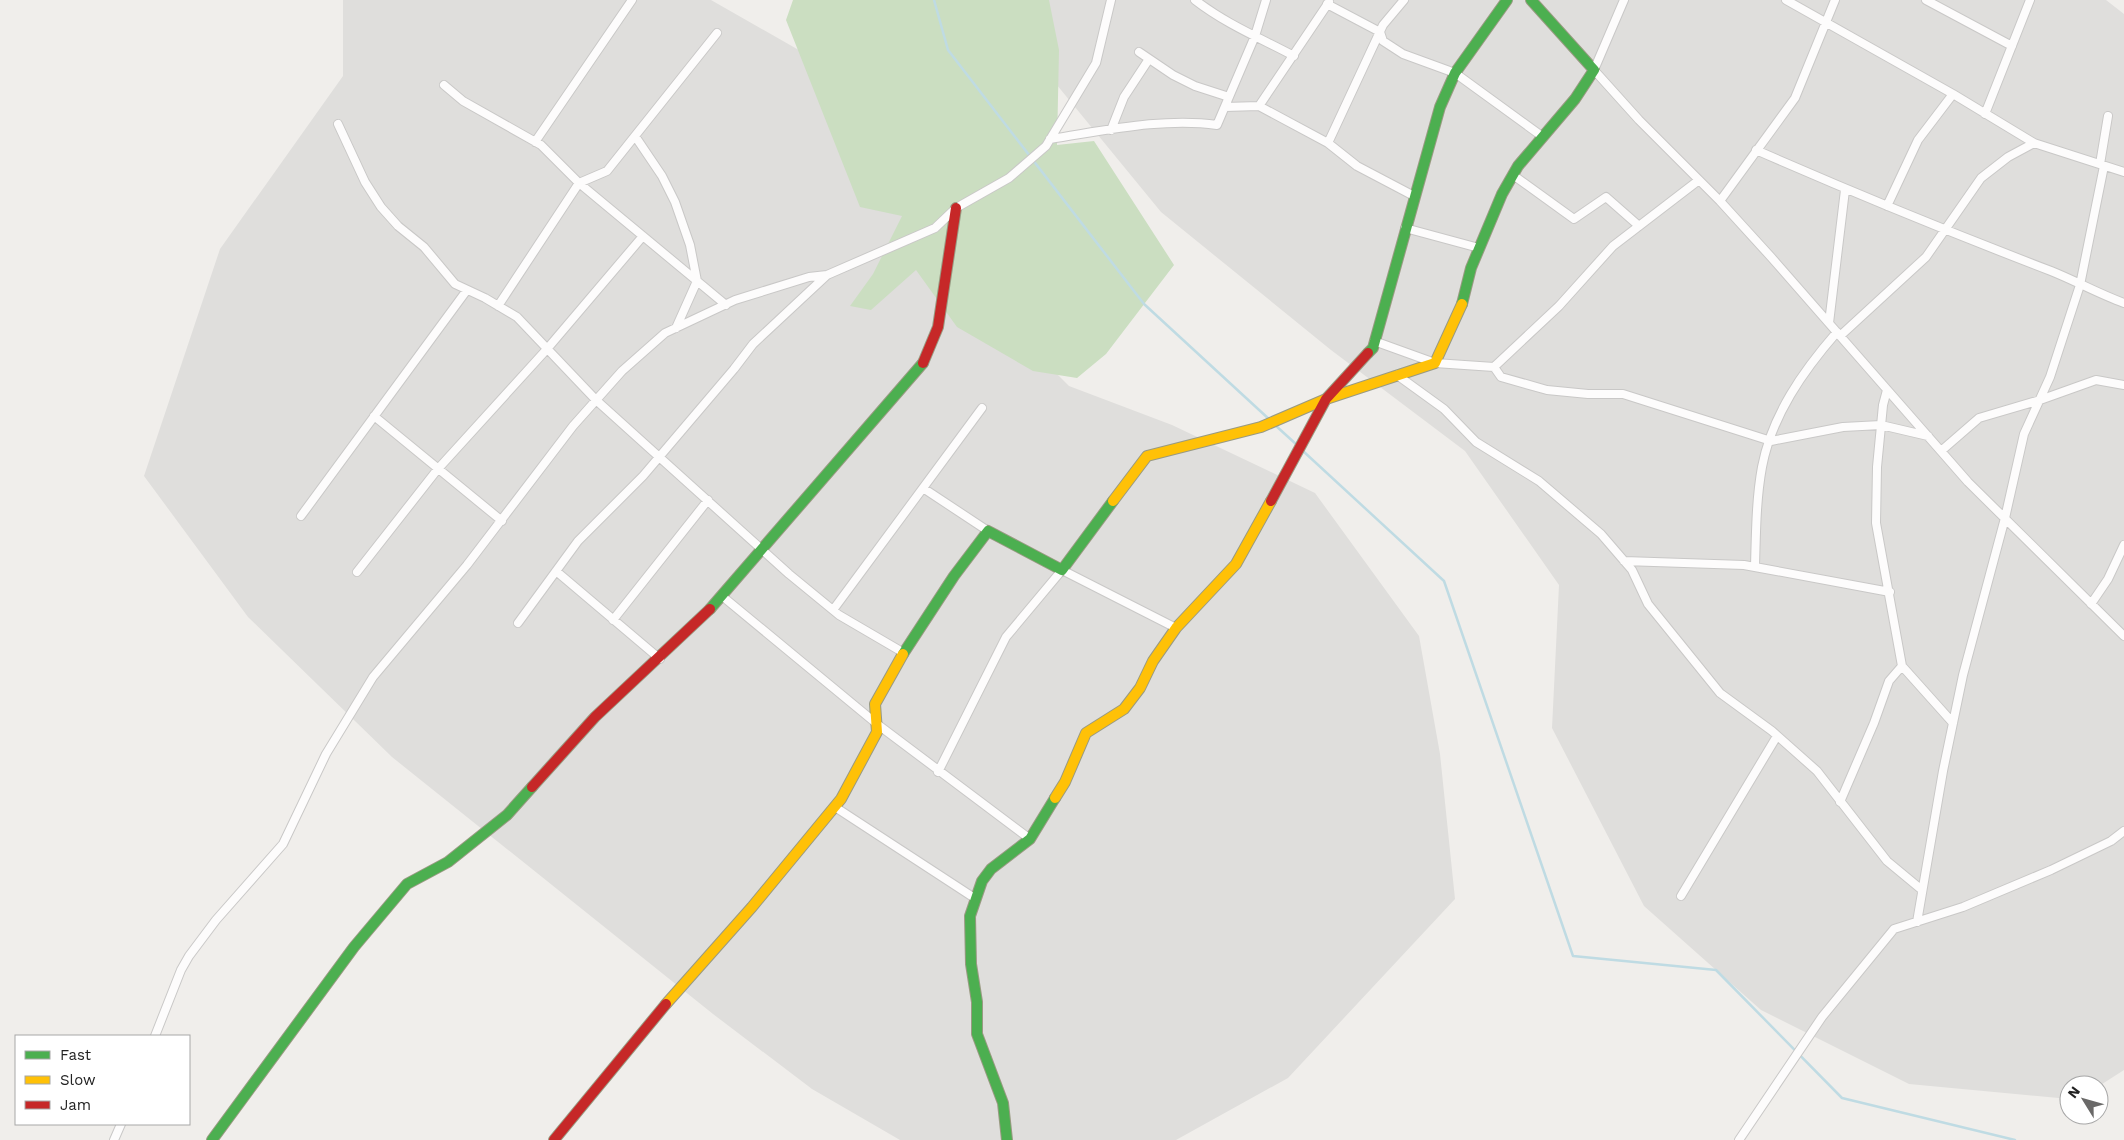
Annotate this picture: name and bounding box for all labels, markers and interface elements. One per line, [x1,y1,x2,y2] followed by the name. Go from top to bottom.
[15,1035,190,1125] legend
[60,1046,92,1064] text: Fast
[60,1071,96,1089] text: Slow
[2059,1075,2109,1125] north arrow
[2064,1083,2083,1101] text: N
[60,1096,91,1114] text: Jam

